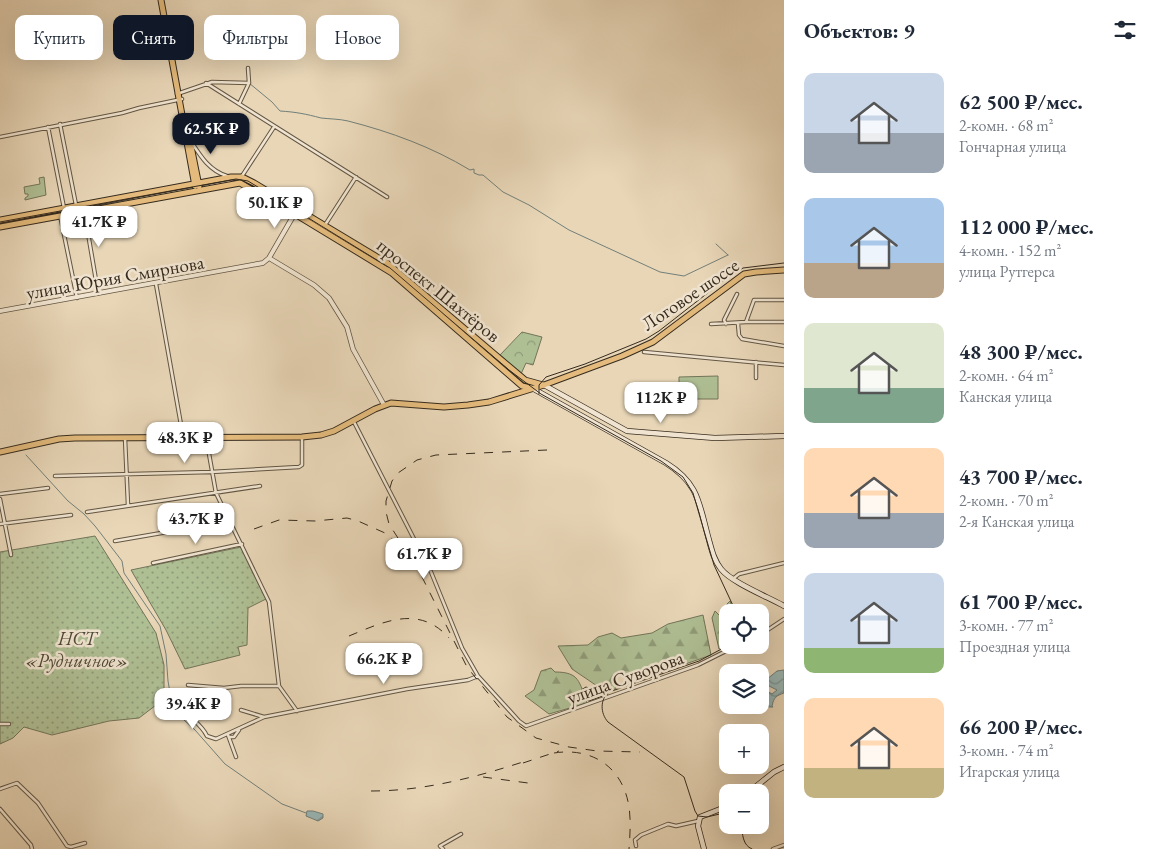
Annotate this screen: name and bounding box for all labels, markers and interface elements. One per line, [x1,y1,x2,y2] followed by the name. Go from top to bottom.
[15,15,103,60] chip: Купить
[113,15,194,60] chip: Снять
[204,15,306,60] chip: Фильтры
[316,15,399,60] chip: Новое
[1111,16,1139,44] icon: filters
[804,17,915,44] text: Объектов: 9
[959,88,1083,115] text: 62 500 ₽/мес.
[844,93,904,153] icon: home
[165,112,257,155] pin: 62.5K ₽
[959,115,1054,136] text: 2-комн. · 68 m²
[183,118,239,139] text: 62.5K ₽
[959,136,1066,157] text: Гончарная улица
[229,186,321,229] pin: 50.1K ₽
[247,192,303,213] text: 50.1K ₽
[53,206,145,248] pin: 41.7K ₽
[71,211,127,232] text: 41.7K ₽
[959,213,1094,240] text: 112 000 ₽/мес.
[844,218,904,278] icon: home
[372,233,506,348] street label: проспект Шахтёров
[959,240,1061,261] text: 4-комн. · 152 m²
[24,249,206,305] street label: улица Юрия Смирнова
[637,253,744,336] street label: Логовое шоссе
[959,261,1055,282] text: улица Рутгерса
[959,338,1083,365] text: 48 300 ₽/мес.
[844,343,904,403] icon: home
[959,365,1054,386] text: 2-комн. · 64 m²
[620,382,702,424] pin: 112K ₽
[959,386,1052,407] text: Канская улица
[635,387,687,408] text: 112K ₽
[139,422,231,464] pin: 48.3K ₽
[157,427,213,448] text: 48.3K ₽
[959,463,1083,490] text: 43 700 ₽/мес.
[844,468,904,528] icon: home
[959,490,1054,511] text: 2-комн. · 70 m²
[150,502,242,545] pin: 43.7K ₽
[168,508,224,529] text: 43.7K ₽
[959,511,1075,532] text: 2-я Канская улица
[378,538,470,580] pin: 61.7K ₽
[396,543,452,564] text: 61.7K ₽
[959,588,1083,615] text: 61 700 ₽/мес.
[844,593,904,653] icon: home
[719,604,769,834] map controls
[719,604,769,654] button: locate
[959,615,1054,636] text: 3-комн. · 77 m²
[26,626,128,673] park label: НСТ «Рудничное»
[959,636,1070,657] text: Проездная улица
[338,642,430,685] pin: 66.2K ₽
[563,645,687,710] street label: улица Суворова
[356,648,412,669] text: 66.2K ₽
[719,664,769,714] button: layers
[147,688,239,730] pin: 39.4K ₽
[165,693,221,714] text: 39.4K ₽
[959,713,1083,740] text: 66 200 ₽/мес.
[844,718,904,778] icon: home
[719,724,769,774] button: +
[959,740,1054,761] text: 3-комн. · 74 m²
[959,761,1060,782] text: Игарская улица
[719,784,769,834] button: −

